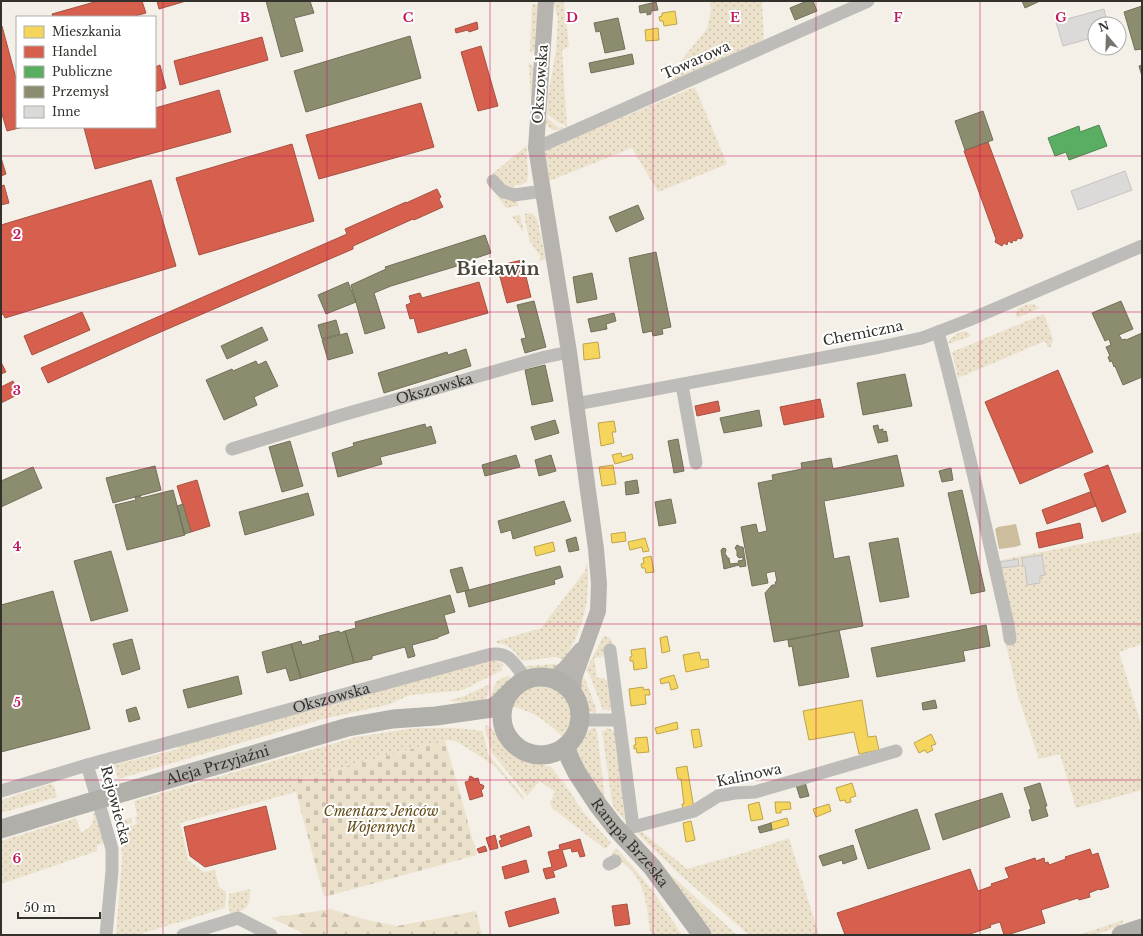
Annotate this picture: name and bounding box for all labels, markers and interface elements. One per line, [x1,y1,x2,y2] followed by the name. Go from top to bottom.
[240,9,250,26] text: B
[403,9,414,26] text: C
[566,9,578,26] text: D
[730,9,740,26] text: E
[894,9,903,26] text: F
[1055,9,1067,26] text: G
[16,16,156,128] legend
[1087,16,1127,56] north arrow
[1097,18,1112,35] text: N
[52,24,122,39] text: Mieszkania
[659,37,733,83] street label: Towarowa
[52,44,97,59] text: Handel
[528,44,552,124] street label: Okszowska
[52,64,113,79] text: Publiczne
[52,84,109,99] text: Przemysł
[52,104,81,119] text: Inne
[13,226,21,243] text: 2
[456,258,540,280] district label: Bieławin
[821,316,905,350] street label: Chemiczna
[394,369,475,408] street label: Okszowska
[13,382,21,399] text: 3
[13,538,22,555] text: 4
[290,679,372,717] street label: Okszowska
[13,694,21,711] text: 5
[163,741,272,789] street label: Aleja Przyjaźni
[715,759,783,791] street label: Kalinowa
[97,764,135,847] street label: Rejowiecka
[587,795,673,891] street label: Rampa Brzeska
[323,802,439,836] park label: Cmentarz Jeńców Wojennych
[13,850,22,867] text: 6
[18,894,100,920] scale bar
[24,900,56,915] text: 50 m

